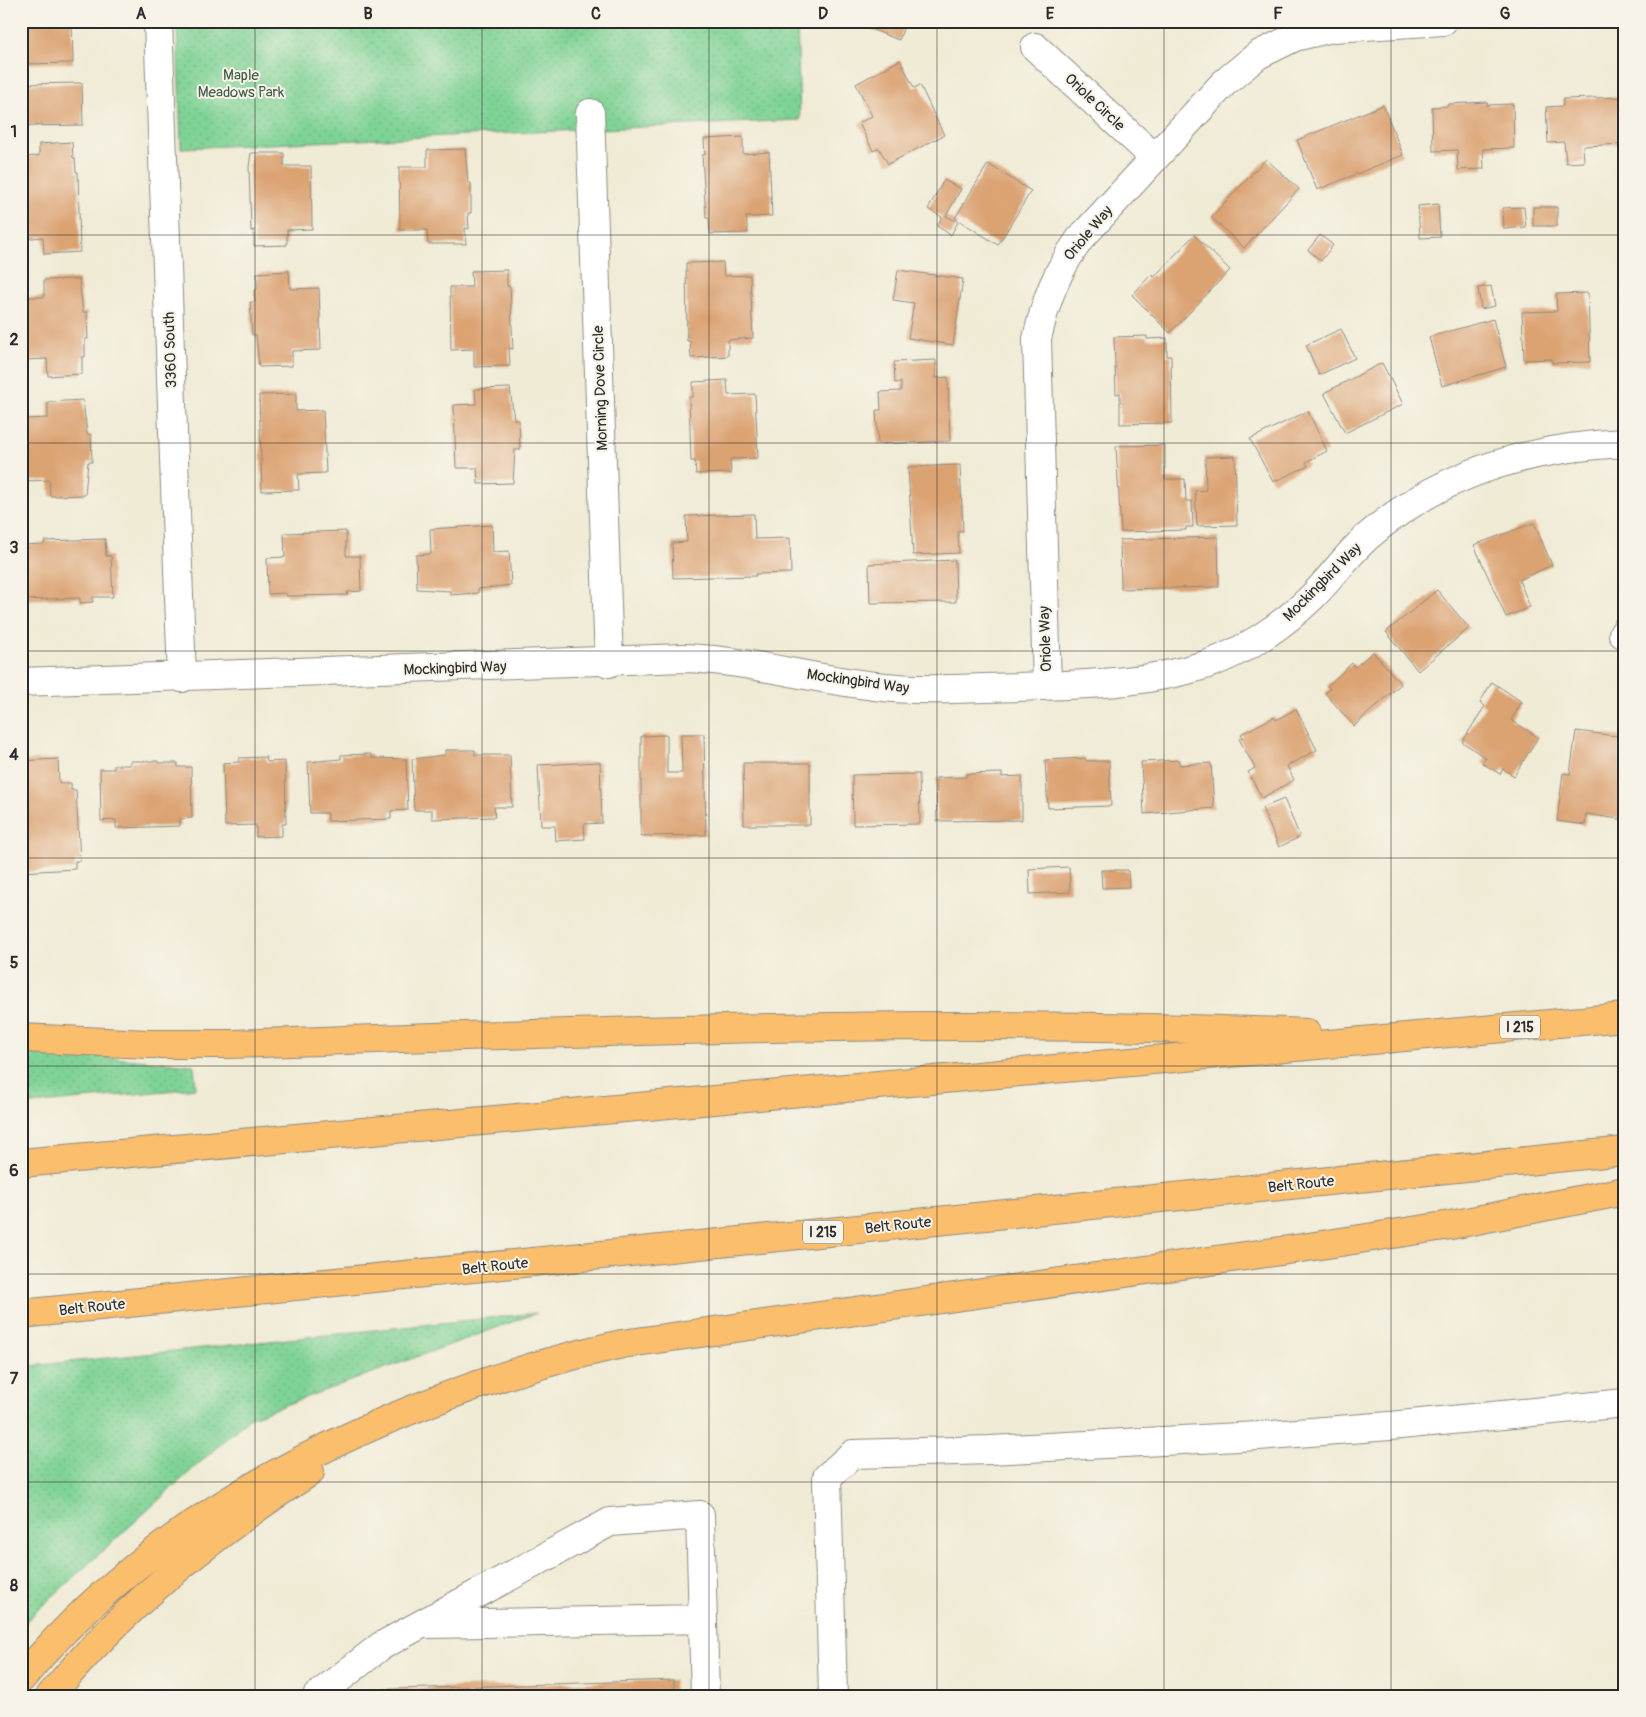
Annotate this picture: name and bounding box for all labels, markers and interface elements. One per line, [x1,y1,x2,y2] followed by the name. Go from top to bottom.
[136,4,147,24] text: A
[363,4,373,24] text: B
[591,4,601,24] text: C
[818,4,828,24] text: D
[1046,4,1055,24] text: E
[1273,4,1283,24] text: F
[1500,4,1511,24] text: G
[198,66,285,102] park label: Maple Meadows Park
[1060,70,1129,136] street label: Oriole Circle
[11,122,17,142] text: 1
[1060,201,1117,265] street label: Oriole Way
[160,311,181,388] street label: 3360 South
[589,324,612,451] street label: Morning Dove Circle
[10,330,19,350] text: 2
[10,538,19,558] text: 3
[1279,539,1366,626] street label: Mockingbird Way
[1035,605,1056,672] street label: Oriole Way
[403,657,507,680] street label: Mockingbird Way
[806,665,911,698] street label: Mockingbird Way
[9,745,19,765] text: 4
[10,953,19,973] text: 5
[1500,1016,1540,1038] road number: I 215
[9,1161,19,1181] text: 6
[1267,1172,1336,1197] street label: Belt Route
[864,1213,933,1238] street label: Belt Route
[803,1220,843,1244] road number: I 215
[461,1254,530,1279] street label: Belt Route
[58,1295,127,1320] street label: Belt Route
[10,1369,19,1389] text: 7
[10,1576,18,1596] text: 8

